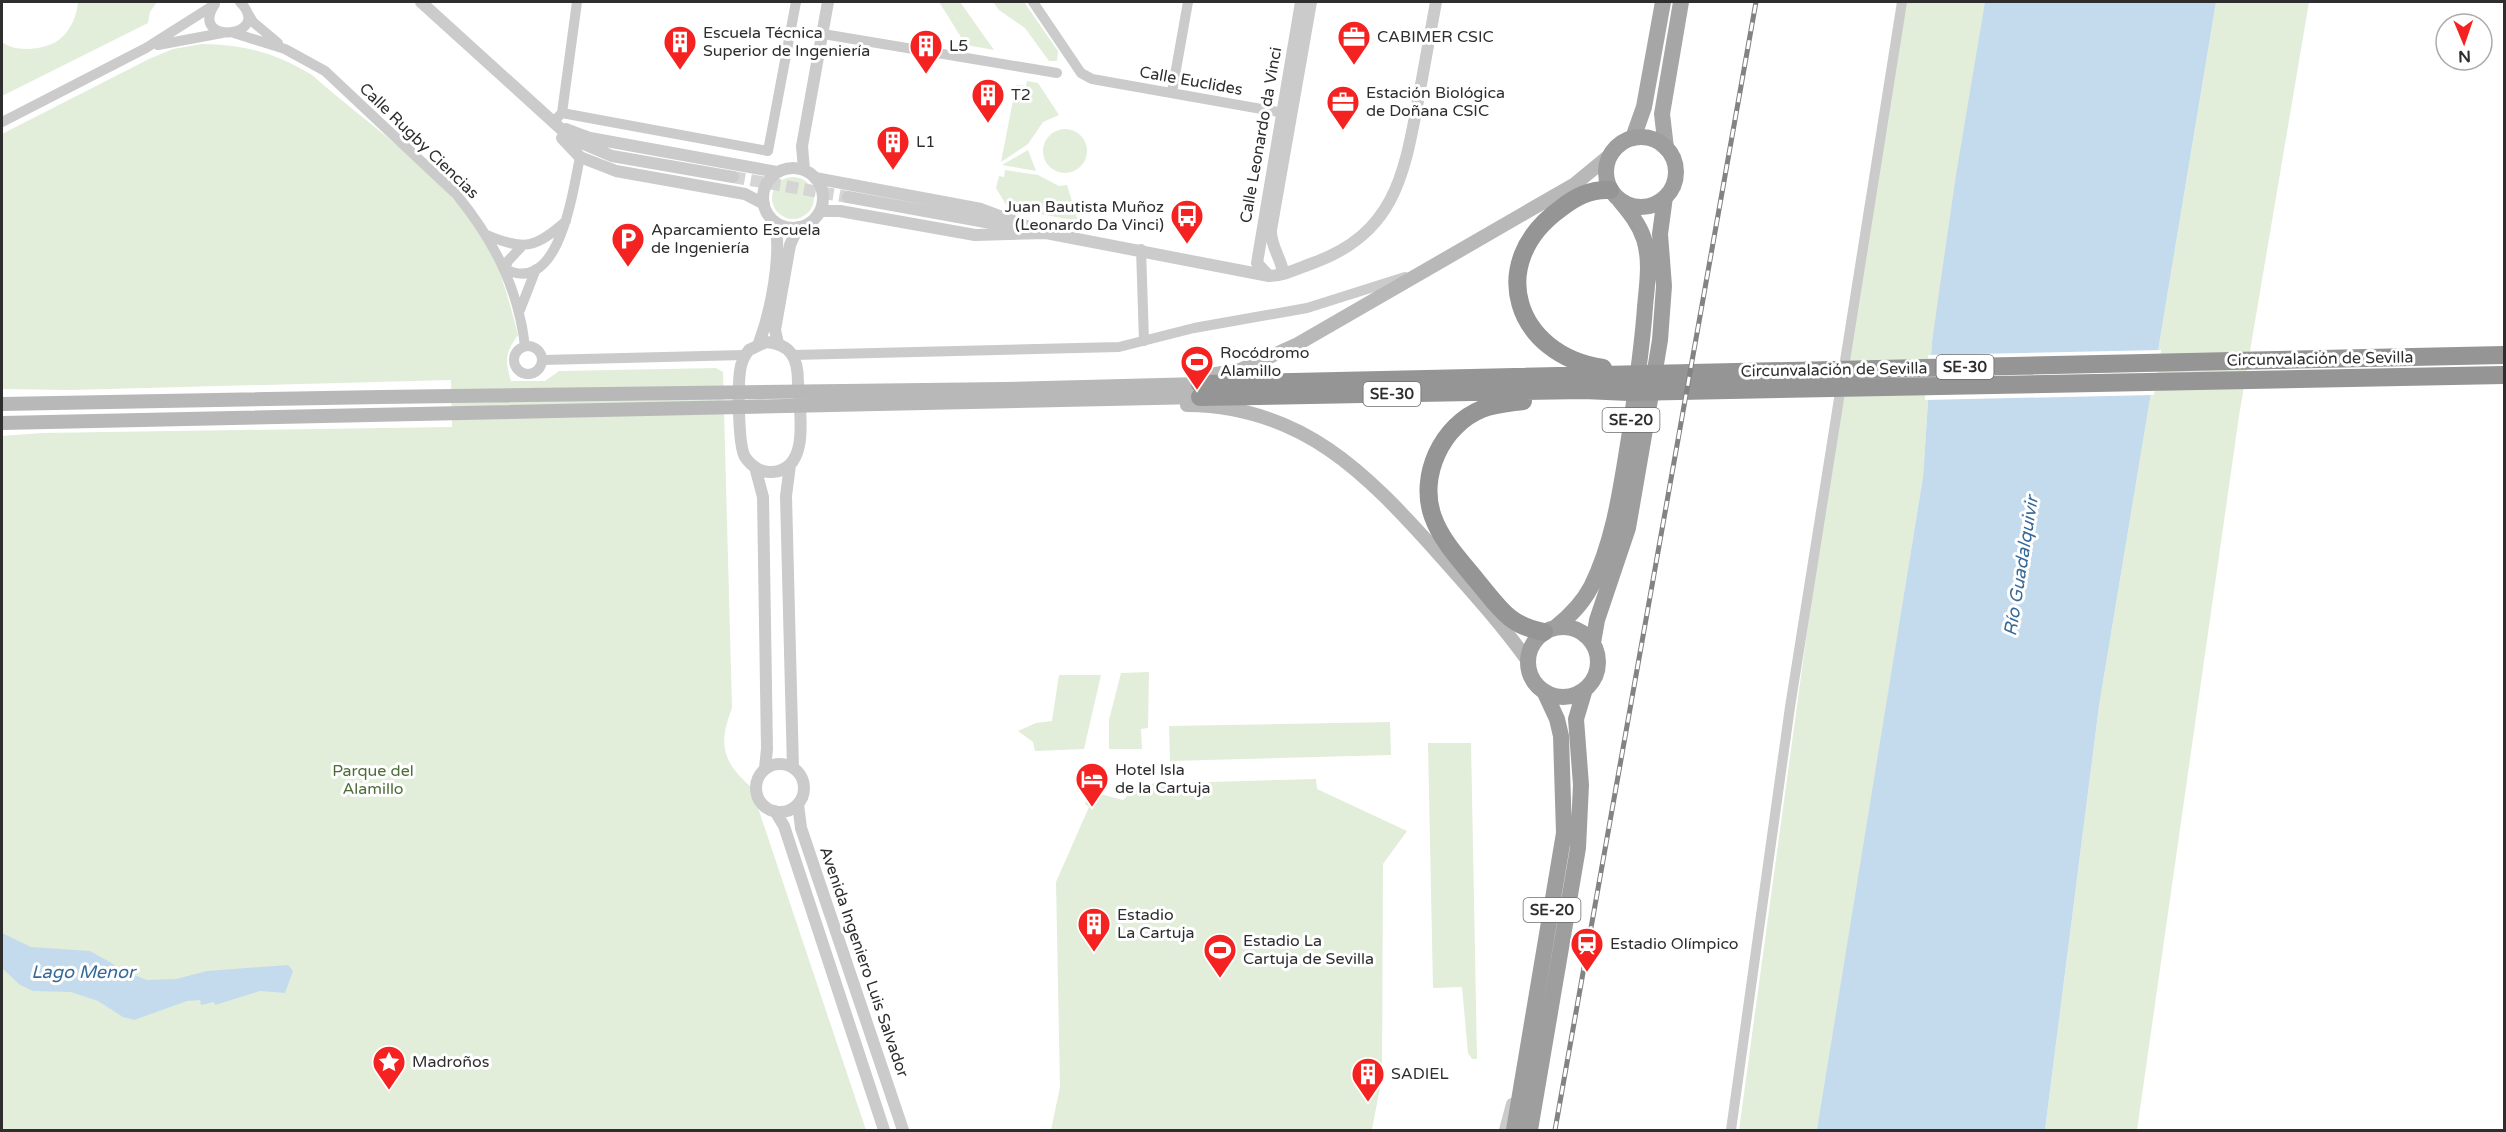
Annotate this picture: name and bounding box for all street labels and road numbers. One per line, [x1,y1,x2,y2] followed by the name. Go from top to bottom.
[1236,45,1286,225] street label: Calle Leonardo da Vinci
[1138,62,1244,100] street label: Calle Euclides
[355,79,483,203] street label: Calle Rugby Ciencias
[2226,347,2414,371] street label: Circunvalación de Sevilla
[1936,355,1994,379] road number: SE-30
[1740,358,1928,382] street label: Circunvalación de Sevilla
[1364,382,1420,406] road number: SE-30
[1602,408,1660,432] road number: SE-20
[815,844,913,1081] street label: Avenida Ingeniero Luis Salvador
[1524,898,1580,922] road number: SE-20

